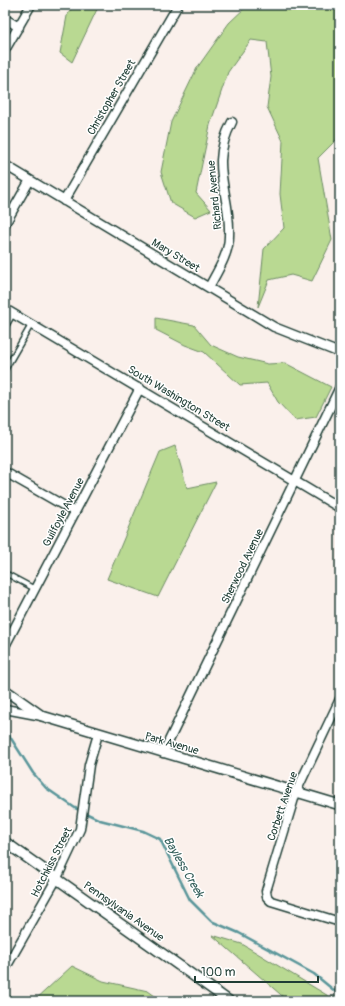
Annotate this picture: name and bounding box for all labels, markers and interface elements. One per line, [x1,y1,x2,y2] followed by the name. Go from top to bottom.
[85,57,139,137] street label: Christopher Street
[204,159,225,230] street label: Richard Avenue
[149,236,203,275] street label: Mary Street
[125,363,233,434] street label: South Washington Street
[40,475,87,549] street label: Guilfoyle Avenue
[219,526,266,606] street label: Sherwood Avenue
[143,730,201,758] street label: Park Avenue
[265,769,301,843] street label: Corbett Avenue
[28,825,75,899] street label: Hotchkiss Street
[160,834,208,901] water label: Bayless Creek
[81,879,167,944] street label: Pennsylvania Avenue
[195,958,318,984] scale bar
[201,965,236,980] text: 100 m

